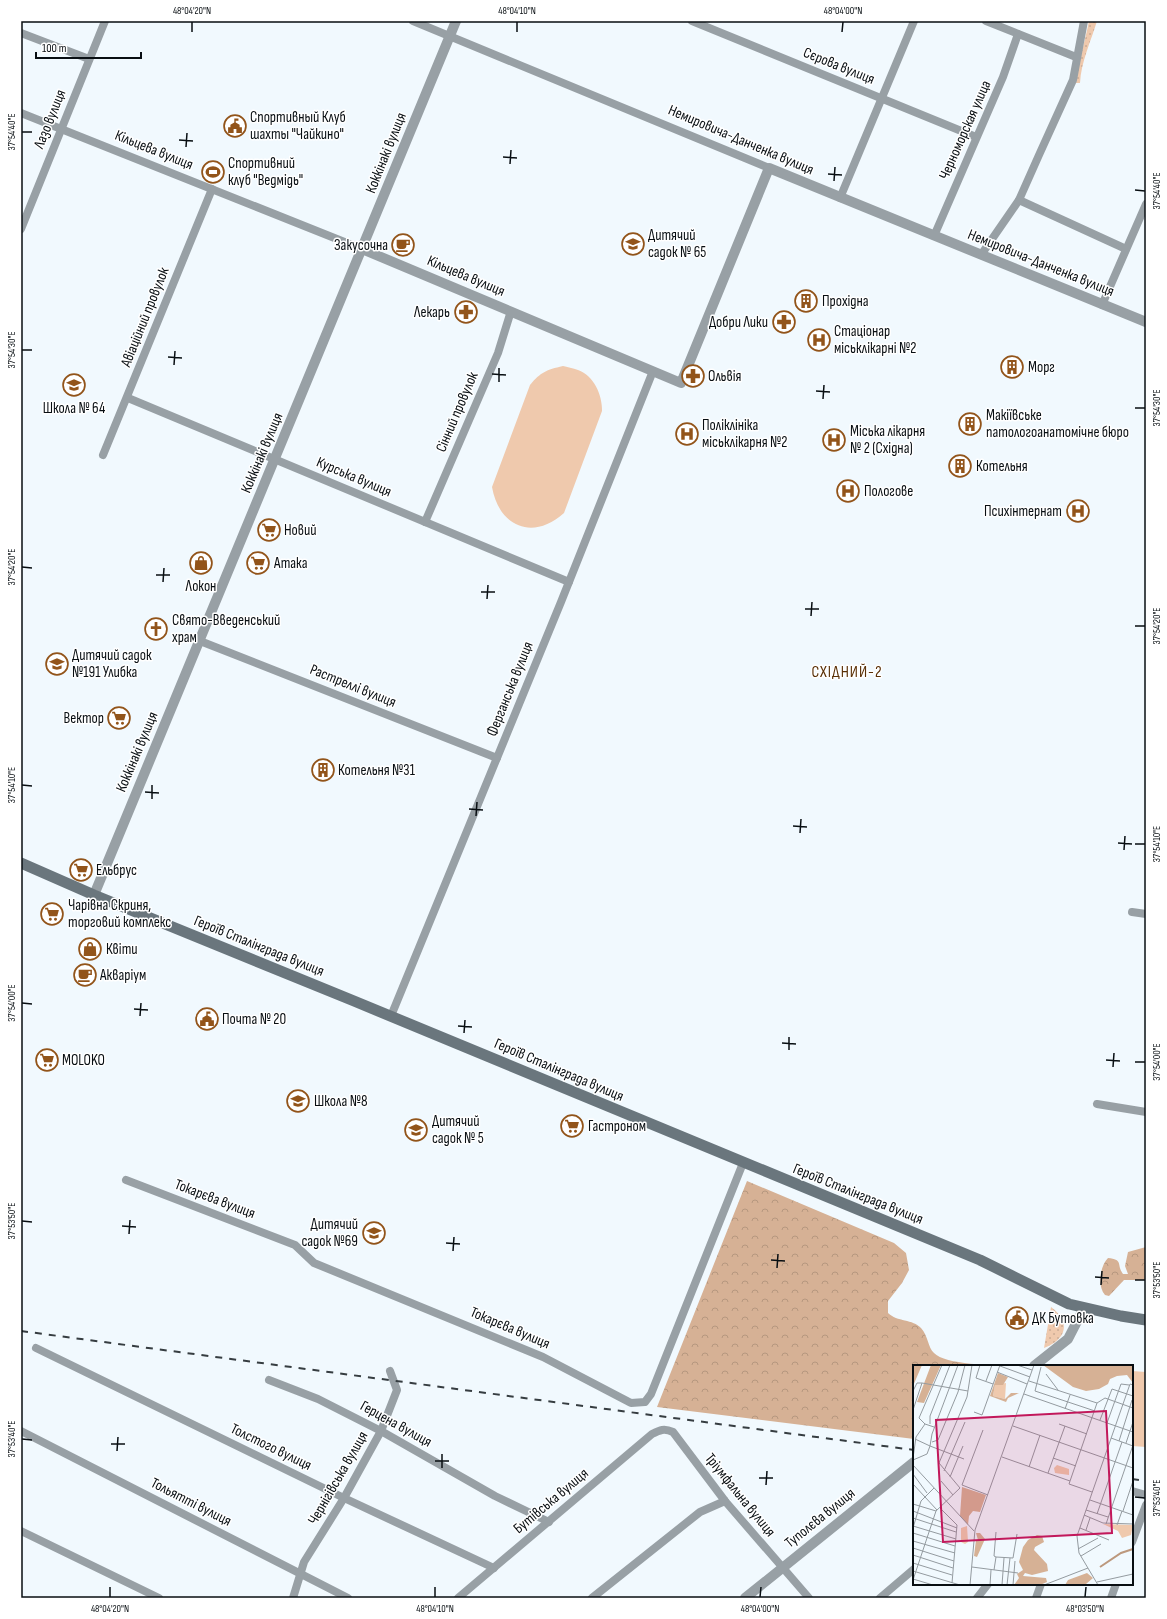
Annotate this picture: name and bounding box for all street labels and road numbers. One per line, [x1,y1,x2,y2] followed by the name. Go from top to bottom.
[800,43,878,89] street label: Сєрова вулиця
[935,77,995,183] street label: Черноморская улица
[29,87,70,152] street label: Лазо вулиця
[665,101,817,179] street label: Немировича-Данченка вулиця
[361,110,411,196] street label: Коккінакі вулиця
[112,126,196,174] street label: Кільцева вулиця
[965,225,1117,301] street label: Немировича-Данченка вулиця
[424,251,508,301] street label: Кільцева вулиця
[116,264,174,370] street label: Авіаційний провулок
[432,369,483,455] street label: Сінний провулок
[237,410,287,496] street label: Коккінакі вулиця
[314,453,395,501] street label: Курська вулиця
[482,639,538,739] street label: Ферганська вулиця
[307,660,399,712] street label: Растреллі вулиця
[112,709,162,795] street label: Коккінакі вулиця
[191,911,327,981] street label: Героїв Сталінграда вулиця
[491,1034,627,1106] street label: Героїв Сталінграда вулиця
[790,1159,926,1229] street label: Героїв Сталінграда вулиця
[172,1175,258,1223] street label: Токарєва вулиця
[467,1303,553,1353] street label: Токарєва вулиця
[357,1397,435,1452] street label: Герцена вулиця
[227,1419,315,1475] street label: Толстого вулиця
[304,1428,372,1528] street label: Чернігівська вулиця
[701,1449,780,1541] street label: Тріумфальна вулиця
[510,1464,592,1538] street label: Бутівська вулиця
[147,1473,235,1531] street label: Тольятті вулиця
[781,1484,859,1552] street label: Туполєва вулиця

